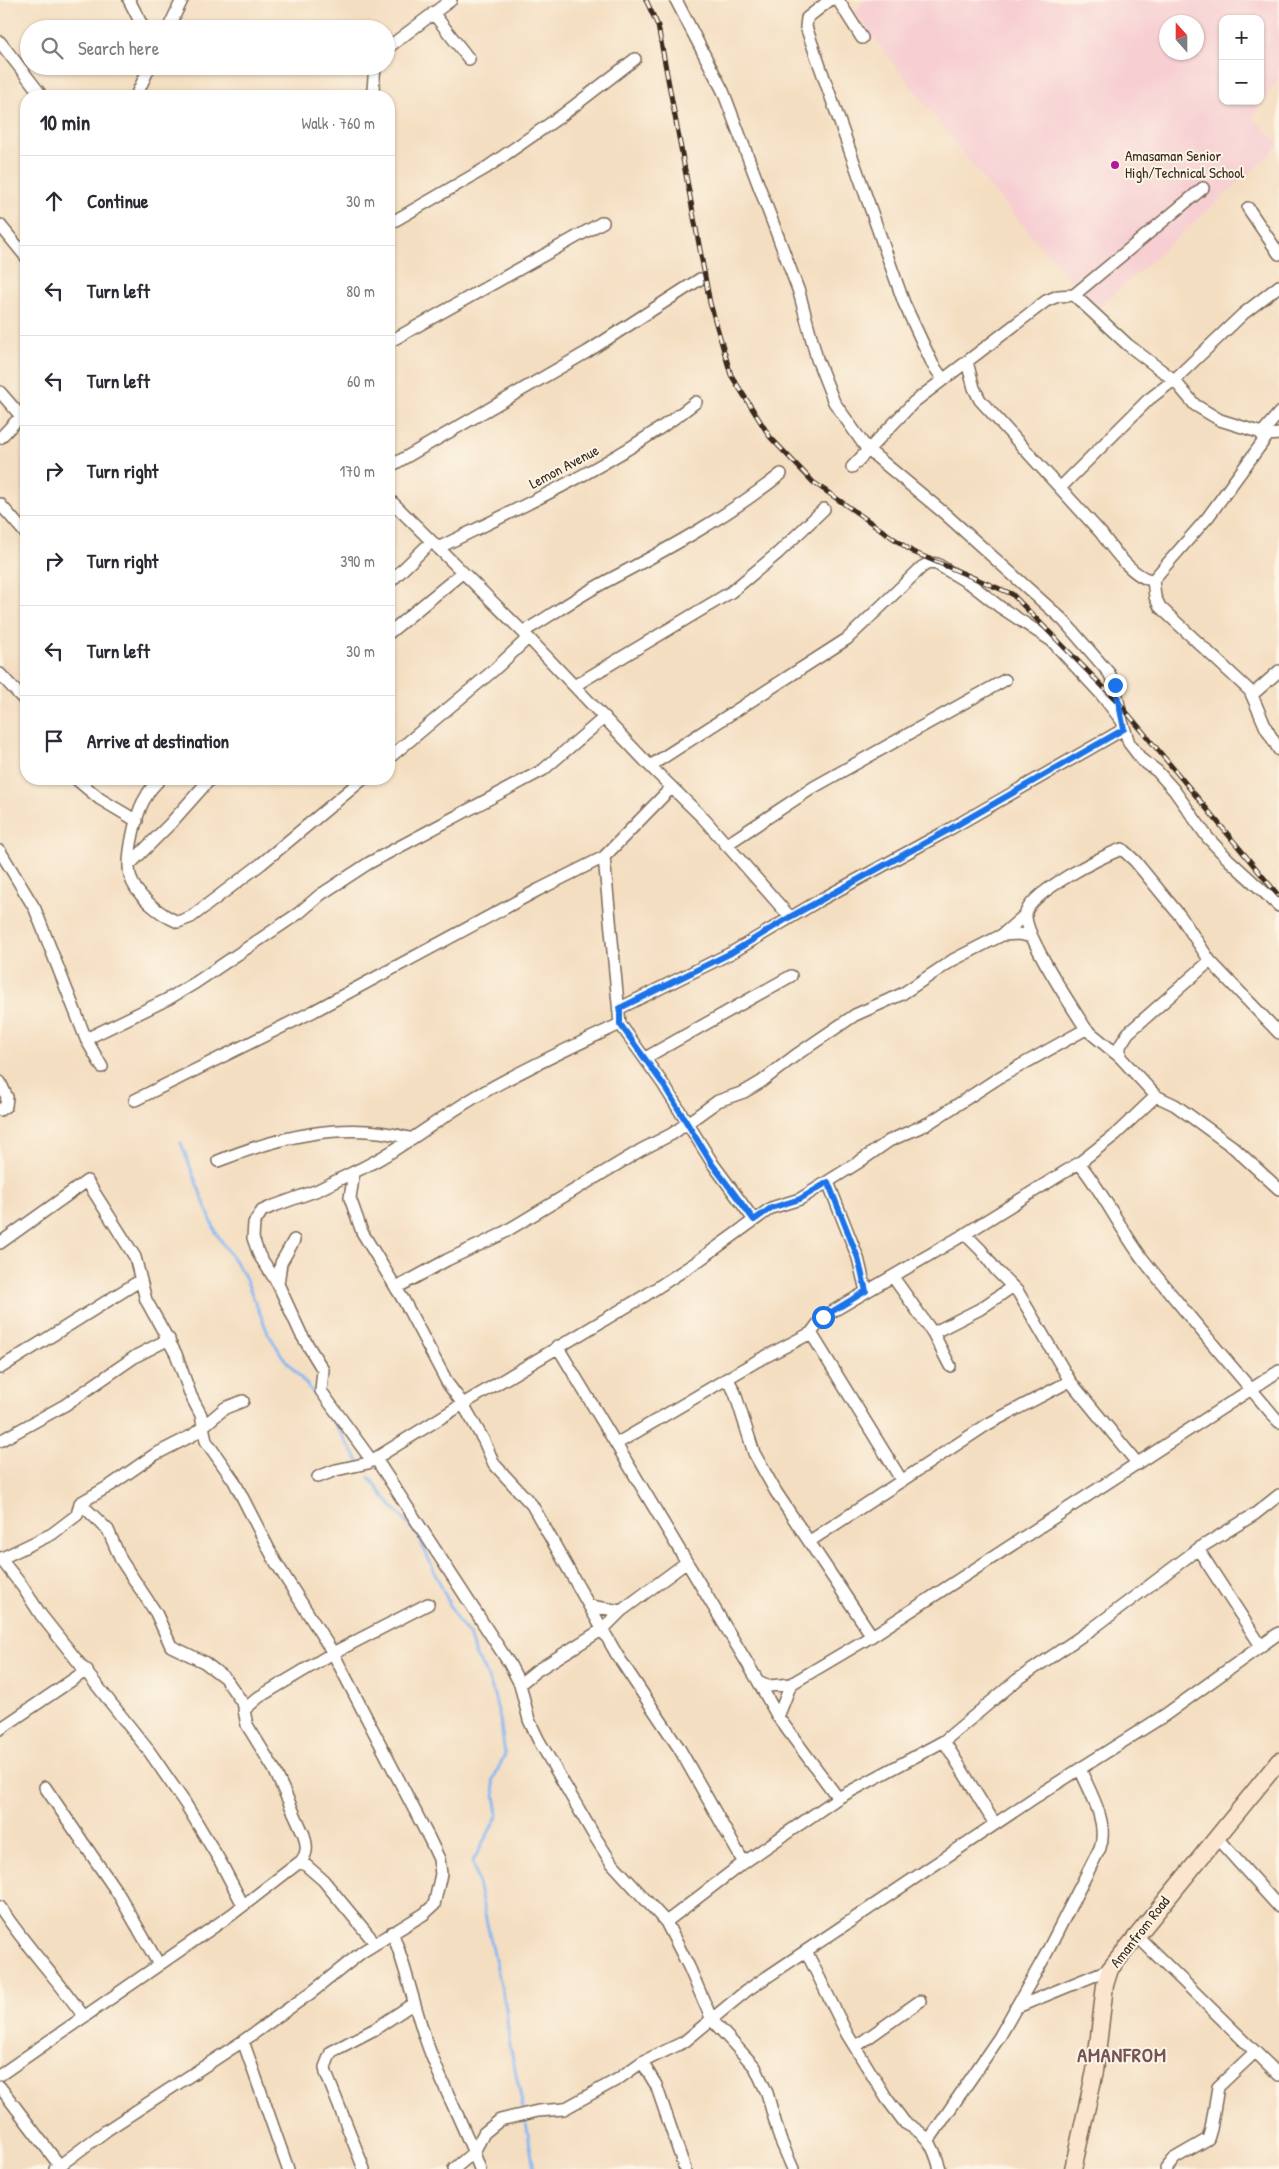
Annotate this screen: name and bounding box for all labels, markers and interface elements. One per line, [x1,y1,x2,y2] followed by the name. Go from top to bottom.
[1159,15,1204,60] north arrow
[1219,15,1264,105] map controls
[1219,15,1264,60] button: +
[20,20,395,75] search box
[38,34,66,62] icon: search
[78,35,159,61] text: Search here
[1219,60,1264,105] button: −
[40,108,90,137] text: 10 min
[301,112,375,134] text: Walk · 760 m
[1125,145,1244,183] place label: Amasaman Senior High/Technical School
[1109,159,1121,171] marker: Amasaman Senior High/Technical School
[40,187,68,215] icon: ahead
[87,188,148,214] text: Continue
[346,190,375,212] text: 30 m
[40,277,68,305] icon: left
[87,278,150,304] text: Turn left
[346,280,375,302] text: 80 m
[40,367,68,395] icon: left
[87,368,150,394] text: Turn left
[347,370,375,392] text: 60 m
[525,439,602,494] street label: Lemon Avenue
[40,457,68,485] icon: right
[87,458,158,484] text: Turn right
[340,460,375,482] text: 170 m
[40,547,68,575] icon: right
[87,548,158,574] text: Turn right
[340,550,375,572] text: 390 m
[40,637,68,665] icon: left
[87,638,150,664] text: Turn left
[346,640,375,662] text: 30 m
[1104,674,1127,697] route end
[40,727,68,755] icon: arrive
[87,728,229,754] text: Arrive at destination
[812,1306,835,1329] route start
[1105,1891,1174,1972] street label: Amanfrom Road
[1077,2041,1167,2068] district label: AMANFROM

